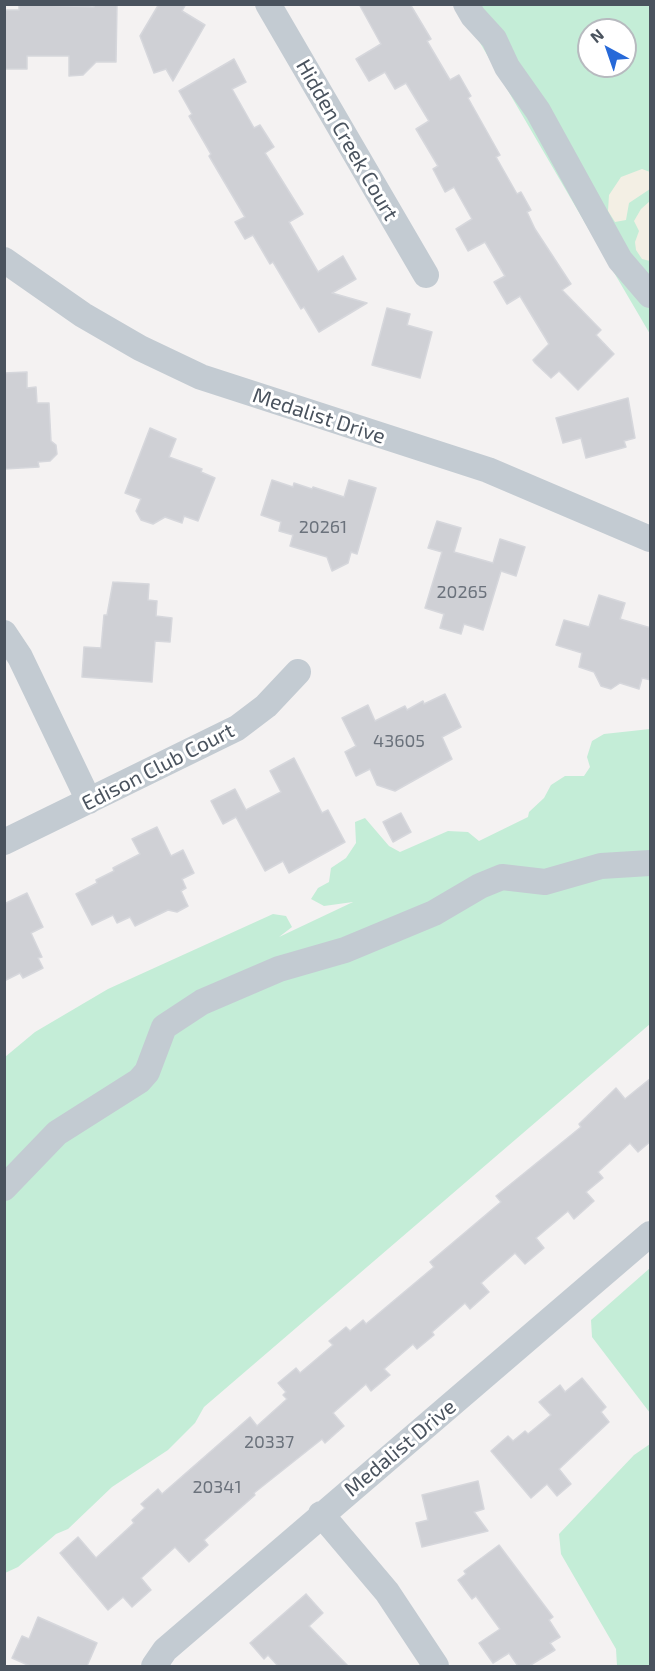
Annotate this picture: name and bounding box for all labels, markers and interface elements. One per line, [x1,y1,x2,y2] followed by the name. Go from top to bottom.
[577,18,637,78] north arrow
[586,24,607,46] text: N
[291,55,403,225] street label: Hidden Creek Court
[250,383,388,449] street label: Medalist Drive
[299,516,347,538] house number: 20261
[436,581,488,603] house number: 20265
[78,718,238,816] street label: Edison Club Court
[373,730,425,752] house number: 43605
[339,1394,461,1502] street label: Medalist Drive
[244,1431,294,1453] house number: 20337
[192,1476,242,1498] house number: 20341

